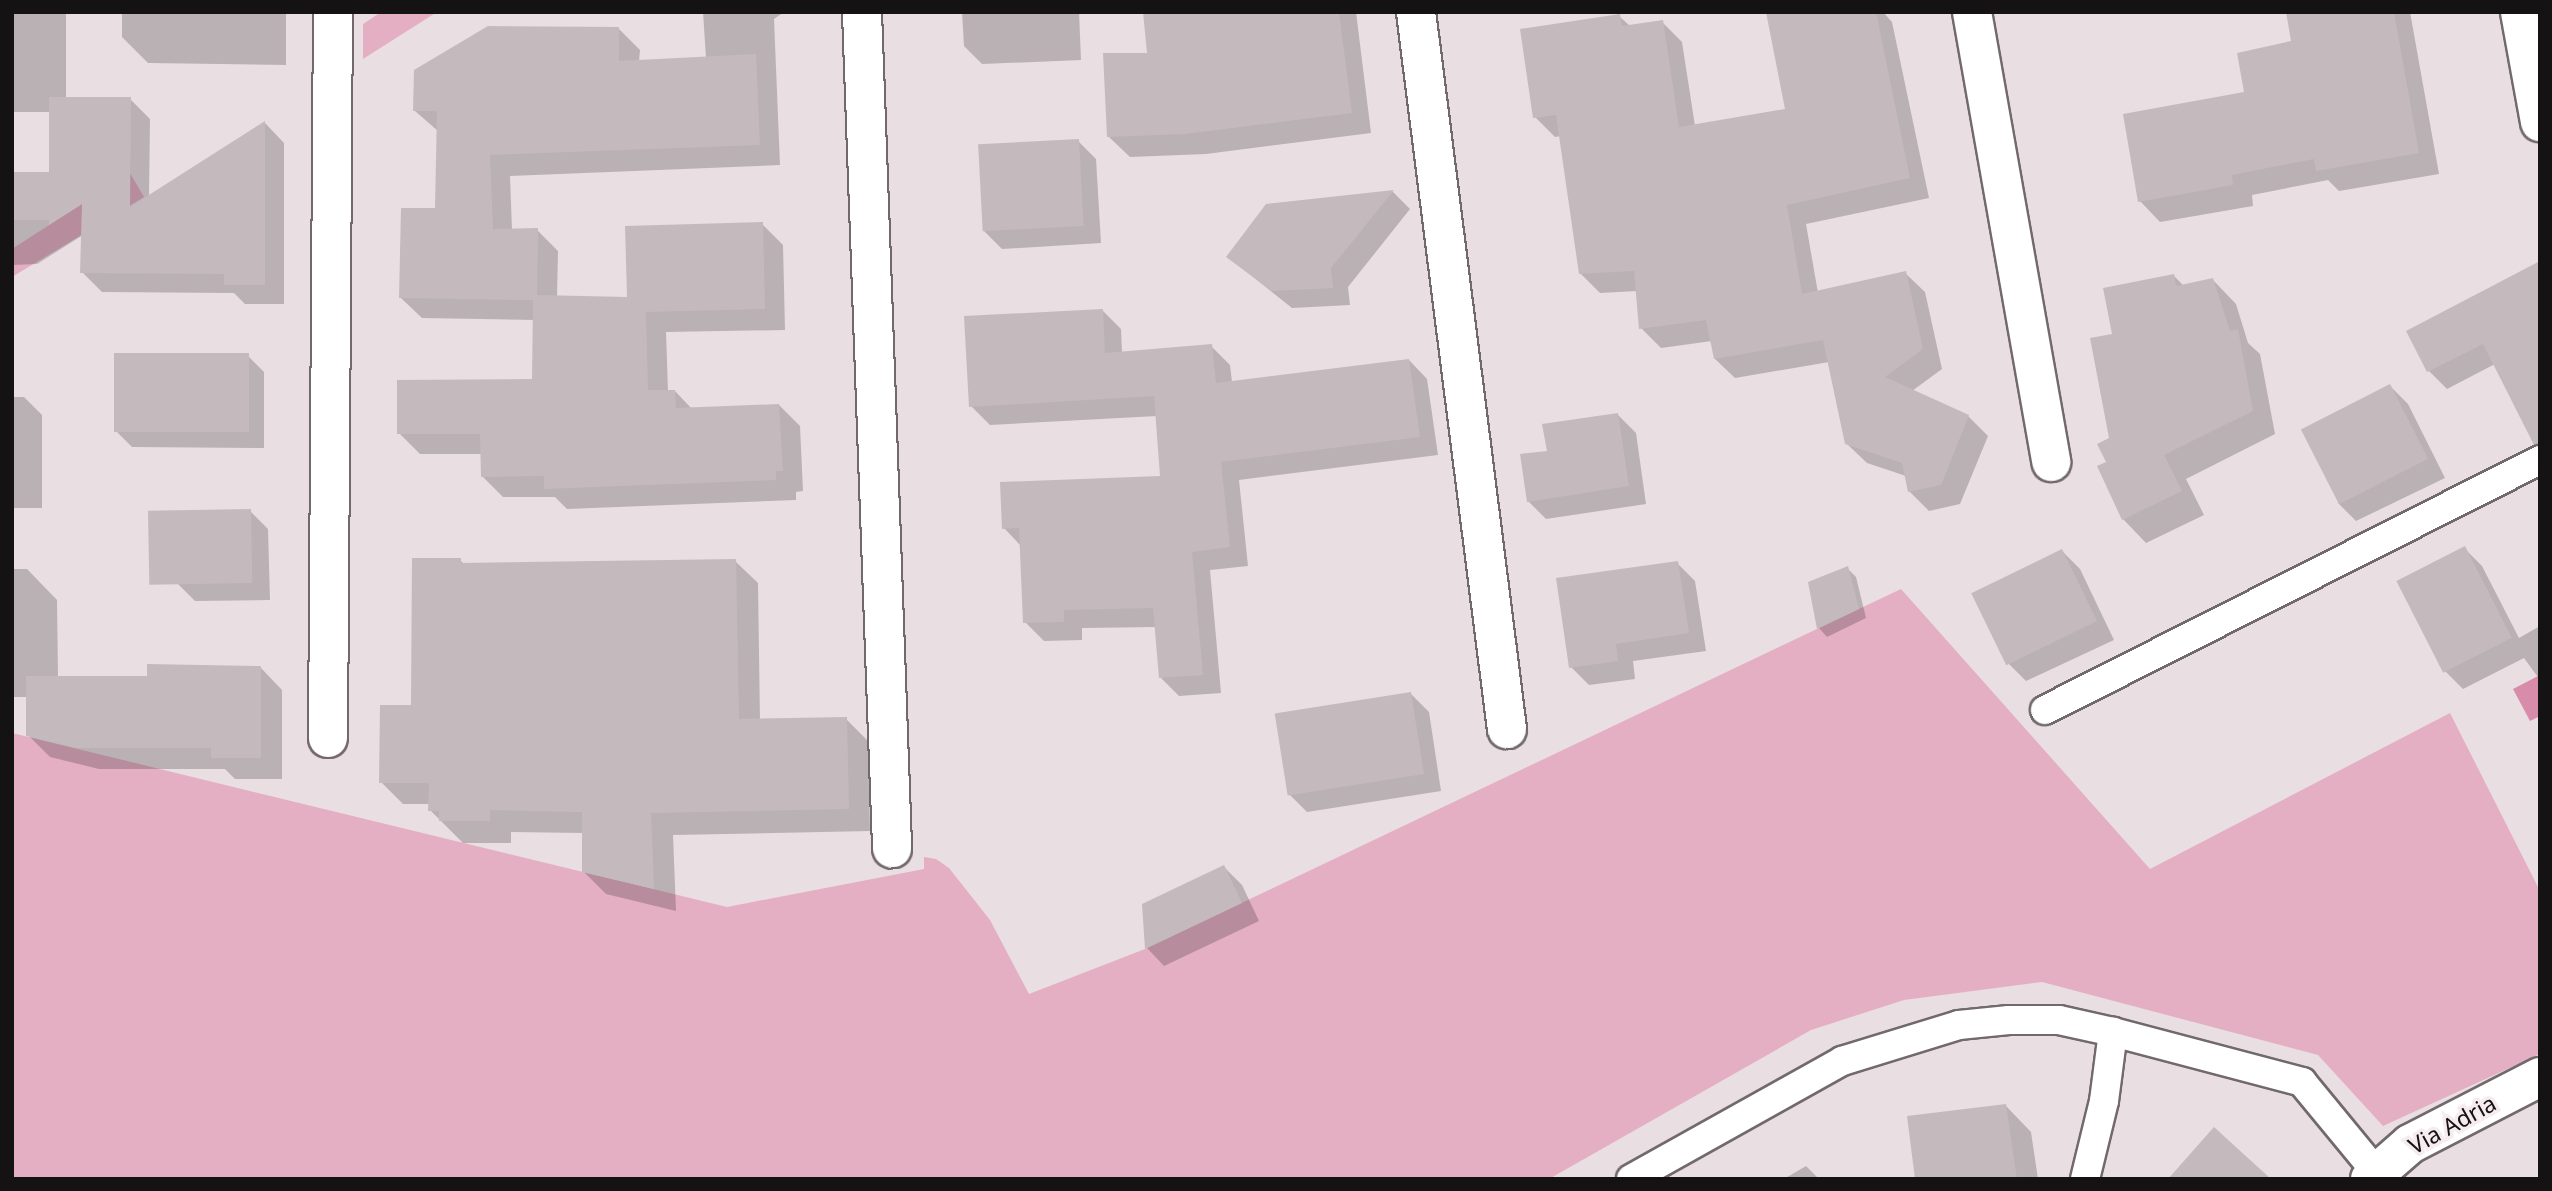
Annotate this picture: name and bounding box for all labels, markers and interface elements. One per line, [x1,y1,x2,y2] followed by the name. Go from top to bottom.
[2403,1089,2501,1159] street label: Via Adria

